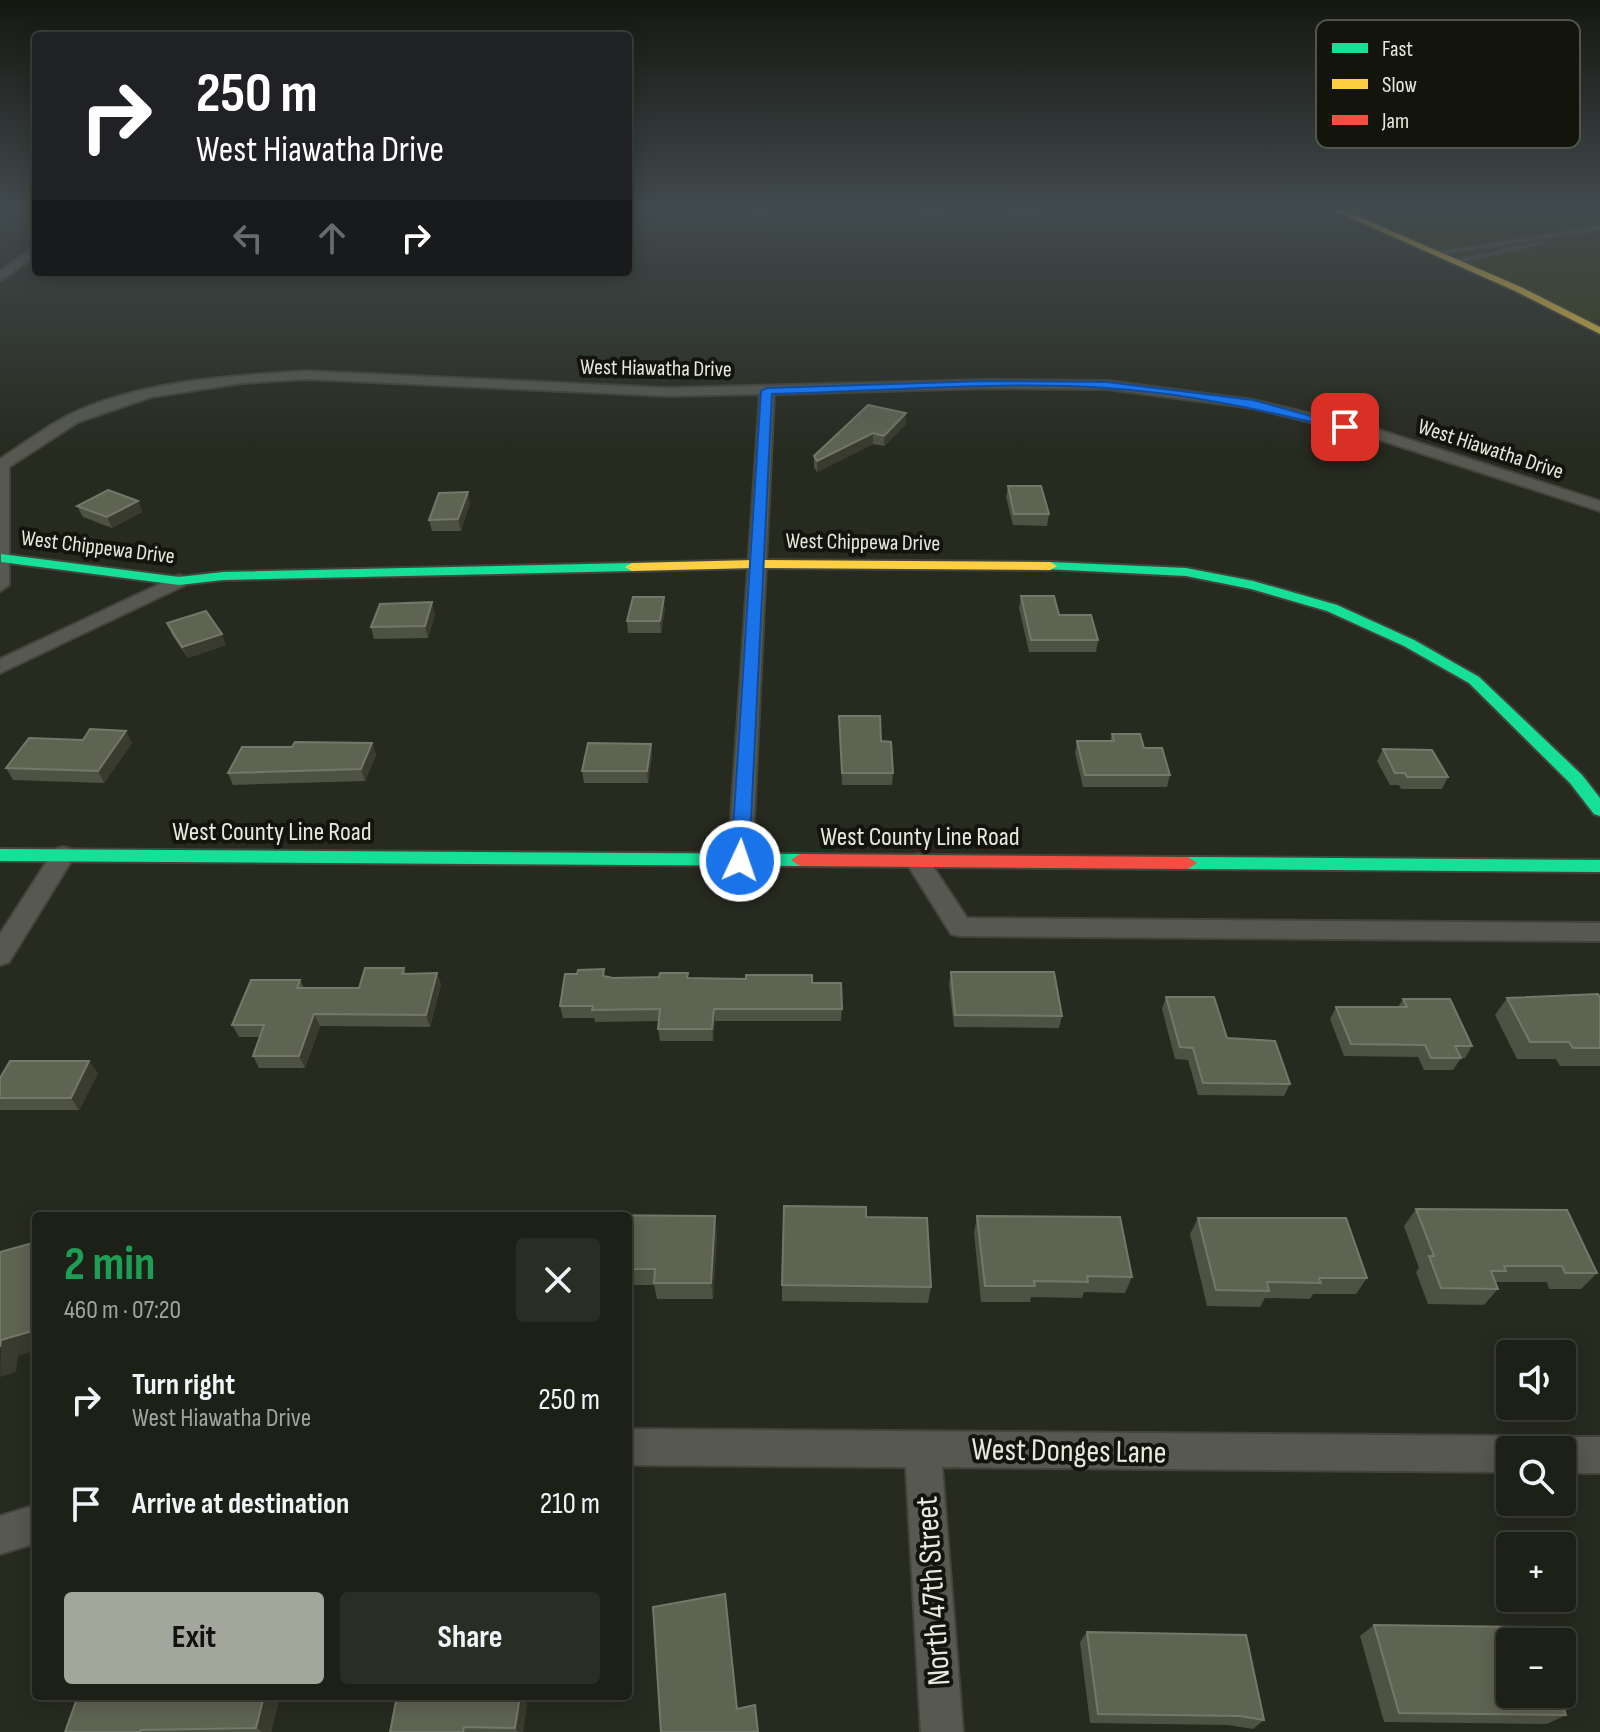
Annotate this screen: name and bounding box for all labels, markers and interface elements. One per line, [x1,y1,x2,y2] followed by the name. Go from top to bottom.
[1316,20,1580,148] legend
[1382,36,1413,63] text: Fast
[196,61,318,128] text: 250 m
[64,64,168,168] icon: right
[1382,72,1417,99] text: Slow
[1381,108,1409,135] text: Jam
[196,129,444,172] text: West Hiawatha Drive
[226,216,270,260] icon: left
[310,216,354,260] icon: ahead
[394,216,438,260] icon: right
[580,354,732,383] street label: West Hiawatha Drive
[1311,393,1379,461] pin
[1323,405,1367,449] icon: arrive
[1414,413,1567,486] street label: West Hiawatha Drive
[19,525,176,570] street label: West Chippewa Drive
[785,528,940,557] street label: West Chippewa Drive
[172,817,372,848] street label: West County Line Road
[698,819,782,903] position arrow
[820,822,1020,853] street label: West County Line Road
[64,1236,155,1293] text: 2 min
[516,1238,600,1322] button: close
[64,1295,181,1326] text: 460 m · 07:20
[1496,1340,1576,1708] map controls
[1496,1340,1576,1420] button: sound
[132,1367,235,1403] text: Turn right
[64,1378,108,1422] icon: right
[538,1382,600,1418] text: 250 m
[132,1403,311,1434] text: West Hiawatha Drive
[971,1430,1167,1473] street label: West Donges Lane
[1496,1436,1576,1516] button: search
[64,1482,108,1526] icon: arrive
[132,1486,349,1522] text: Arrive at destination
[540,1486,600,1522] text: 210 m
[907,1495,960,1687] street label: North 47th Street
[1496,1532,1576,1612] button: +
[64,1592,324,1684] button: Exit
[340,1592,600,1684] button: Share
[1496,1628,1576,1708] button: −

